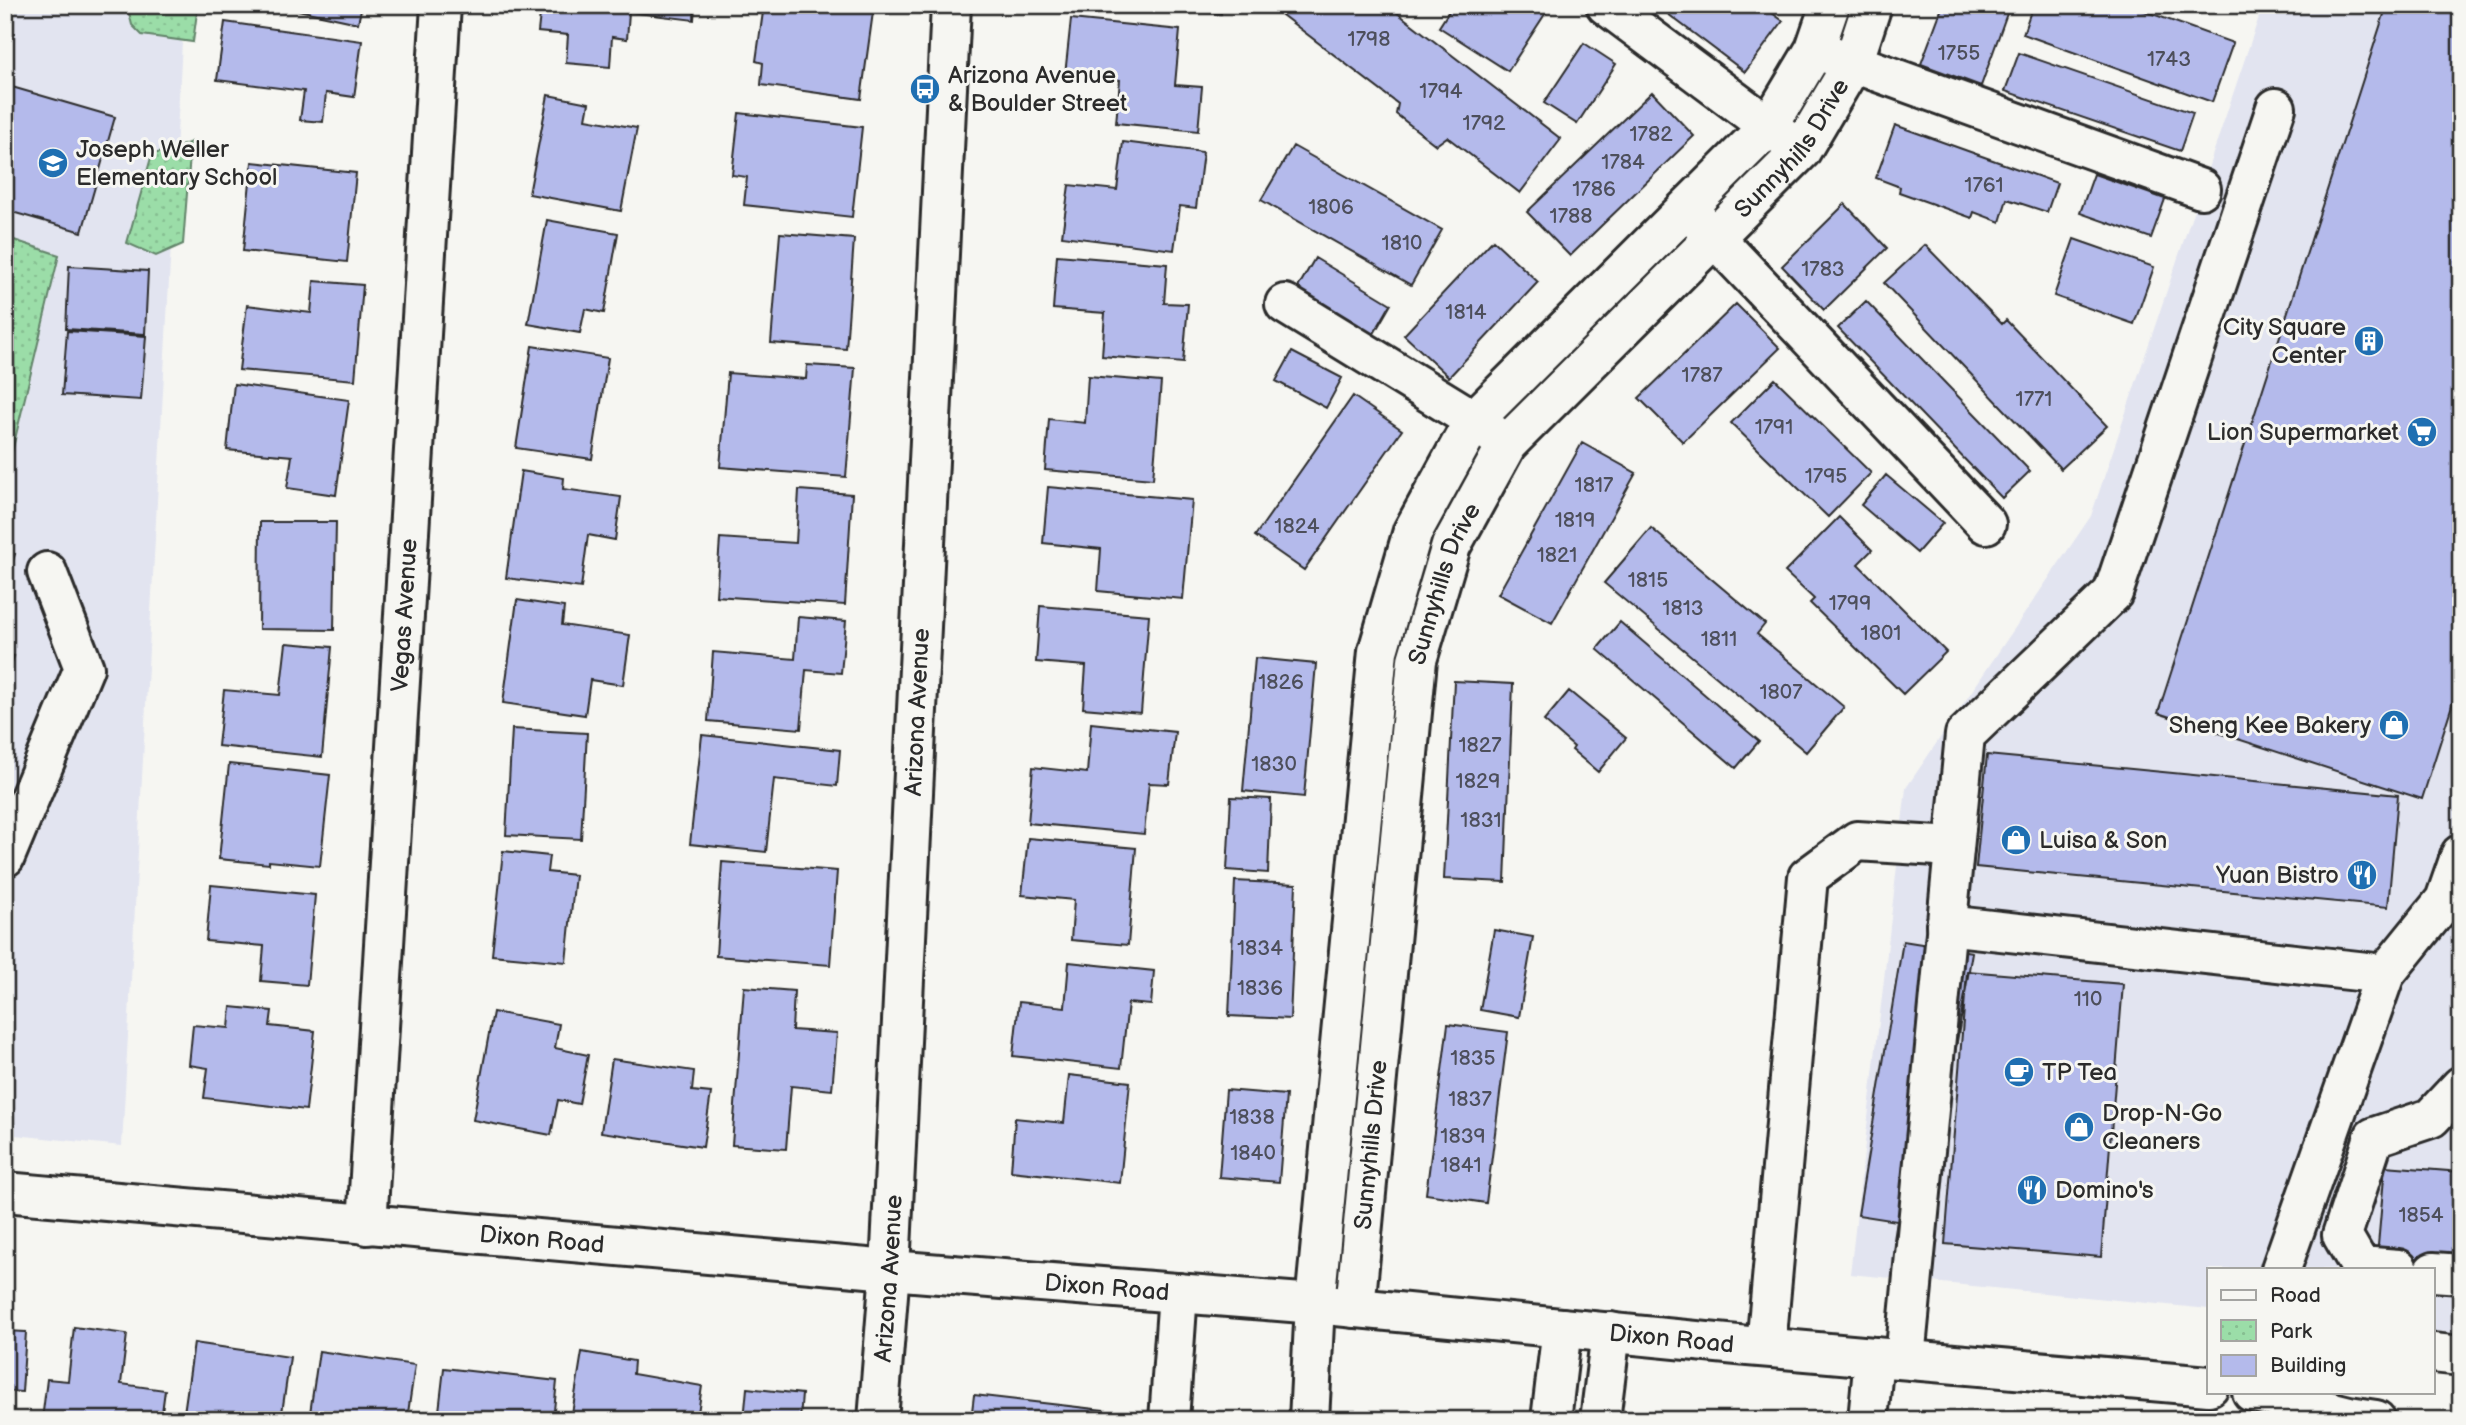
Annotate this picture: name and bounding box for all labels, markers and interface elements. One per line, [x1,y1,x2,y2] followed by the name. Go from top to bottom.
[1348,27,1390,52] house number: 1798
[1938,41,1980,66] house number: 1755
[2147,47,2191,72] house number: 1743
[948,61,1128,118] place label: Arizona Avenue & Boulder Street
[908,72,942,106] bus stop icon: Arizona Avenue & Boulder Street
[1728,73,1855,224] street label: Sunnyhills Drive
[1419,79,1463,104] house number: 1794
[1463,111,1506,136] house number: 1792
[1629,122,1673,147] house number: 1782
[76,135,277,192] place label: Joseph Weller Elementary School
[36,146,70,180] school or university icon: Joseph Weller Elementary School
[1601,150,1645,175] house number: 1784
[1964,173,2004,198] house number: 1761
[1572,177,1616,202] house number: 1786
[1308,195,1354,220] house number: 1806
[1550,204,1592,229] house number: 1788
[1382,231,1422,256] house number: 1810
[1801,257,1845,282] house number: 1783
[1445,300,1487,325] house number: 1814
[2223,313,2346,370] place label: City Square Center
[2352,324,2386,358] building icon: City Square Center
[1682,363,1723,388] house number: 1787
[2016,387,2052,412] house number: 1771
[1755,415,1793,440] house number: 1791
[2405,415,2439,449] supermarket icon: Lion Supermarket
[2207,418,2400,447] place label: Lion Supermarket
[1805,464,1847,489] house number: 1795
[1575,473,1614,498] house number: 1817
[1402,498,1486,668] street label: Sunnyhills Drive
[1555,508,1595,533] house number: 1819
[1274,514,1320,539] house number: 1824
[385,538,423,693] street label: Vegas Avenue
[1537,543,1577,568] house number: 1821
[1628,568,1668,593] house number: 1815
[1829,591,1871,616] house number: 1799
[1662,596,1704,621] house number: 1813
[1861,621,1901,646] house number: 1801
[1701,627,1737,652] house number: 1811
[898,628,935,797] street label: Arizona Avenue
[1258,670,1304,695] house number: 1826
[1759,680,1803,705] house number: 1807
[2377,708,2411,742] shop icon: Sheng Kee Bakery
[2169,711,2371,740] place label: Sheng Kee Bakery
[1458,733,1502,758] house number: 1827
[1251,752,1297,777] house number: 1830
[1456,769,1500,794] house number: 1829
[1460,808,1502,833] house number: 1831
[1999,823,2033,857] shop icon: Luisa & Son
[2039,826,2167,855] place label: Luisa & Son
[2345,858,2379,892] restaurant icon: Yuan Bistro
[2215,861,2339,890] place label: Yuan Bistro
[1237,936,1283,961] house number: 1834
[1237,976,1283,1001] house number: 1836
[2074,987,2102,1012] house number: 110
[1450,1046,1496,1071] house number: 1835
[2002,1055,2036,1089] cafe icon: TP Tea
[2042,1058,2117,1087] place label: TP Tea
[1348,1059,1393,1231] street label: Sunnyhills Drive
[1448,1087,1492,1112] house number: 1837
[2102,1099,2222,1156] place label: Drop-N-Go Cleaners
[1229,1105,1275,1130] house number: 1838
[2062,1110,2096,1144] shop icon: Drop-N-Go Cleaners
[1440,1124,1486,1149] house number: 1839
[1230,1141,1276,1166] house number: 1840
[1440,1153,1482,1178] house number: 1841
[2015,1173,2049,1207] restaurant icon: Domino's
[2055,1176,2154,1205] place label: Domino's
[868,1194,908,1363] street label: Arizona Avenue
[2398,1203,2444,1228] house number: 1854
[478,1219,606,1259] street label: Dixon Road
[1043,1268,1171,1307] street label: Dixon Road
[2207,1268,2434,1394] legend
[2270,1283,2321,1308] text: Road
[1608,1318,1735,1359] street label: Dixon Road
[2270,1319,2313,1344] text: Park
[2270,1353,2346,1378] text: Building

